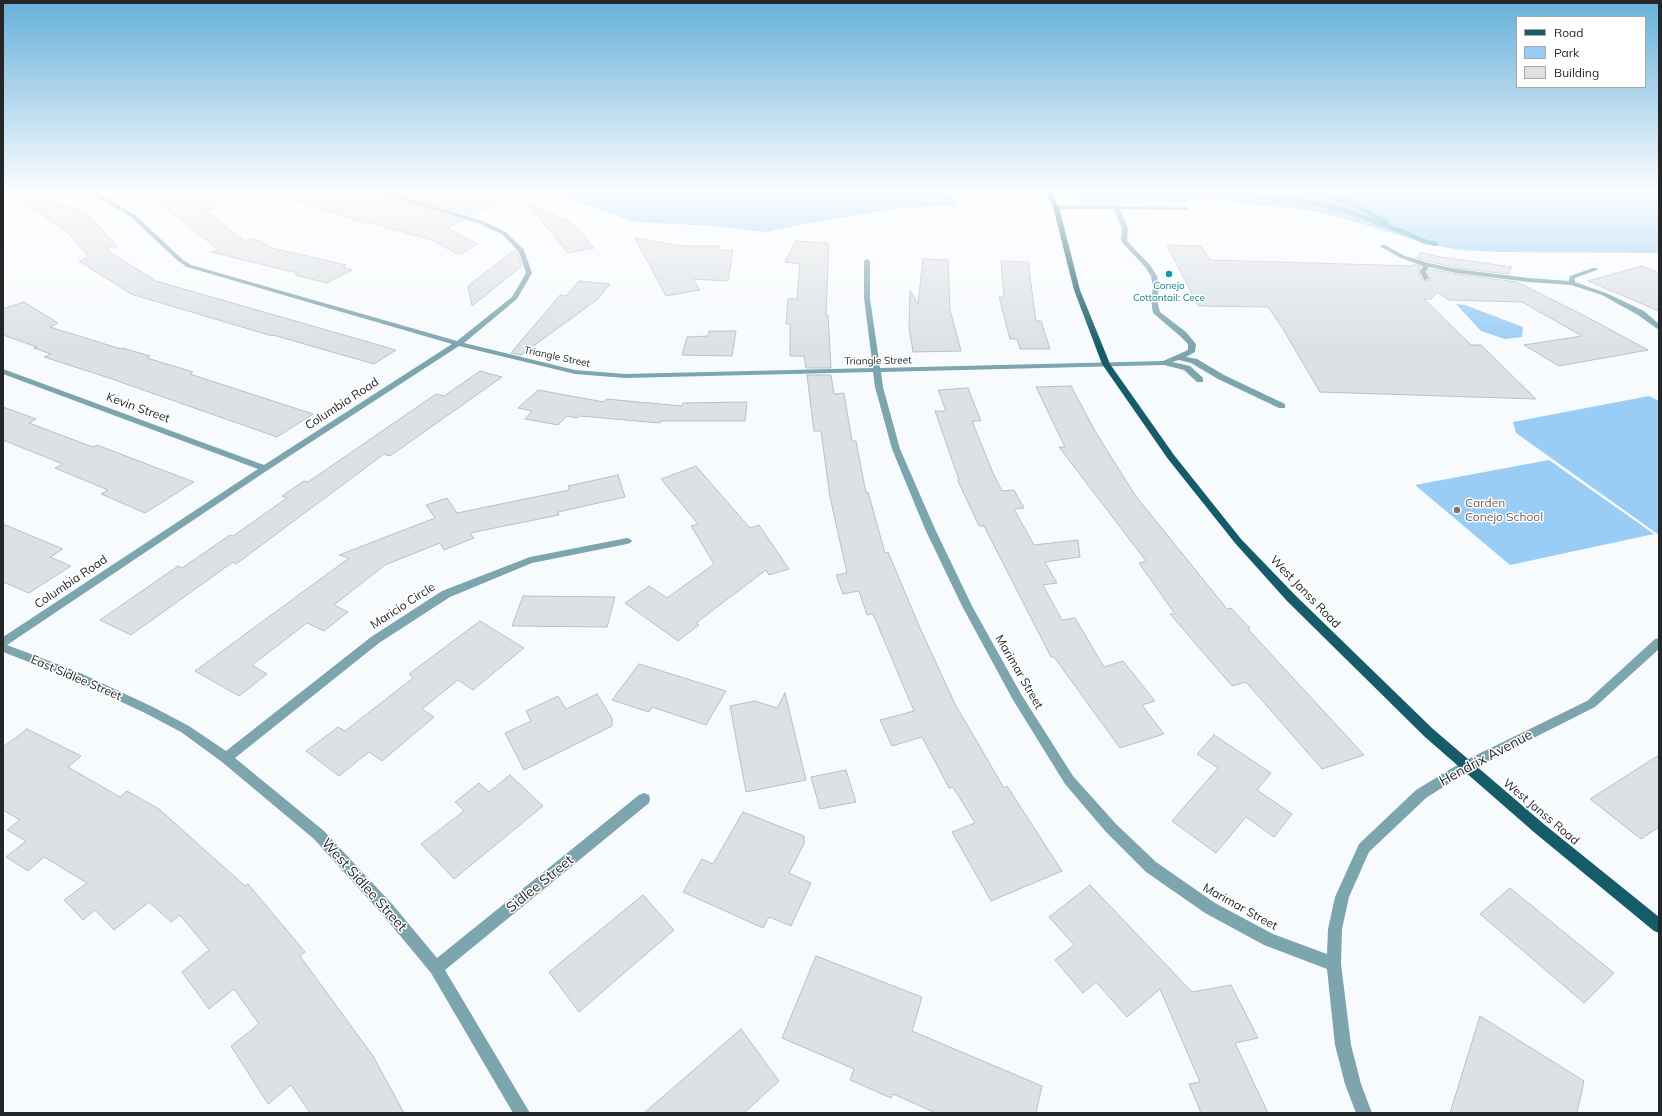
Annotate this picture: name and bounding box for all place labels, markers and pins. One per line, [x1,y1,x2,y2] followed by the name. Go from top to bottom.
[1164,269,1174,279] marker: Conejo Cottontail: Cece
[1133,280,1205,304] place label: Conejo Cottontail: Cece
[1465,496,1543,524] place label: Carden Conejo School
[1452,505,1462,515] marker: Carden Conejo School

